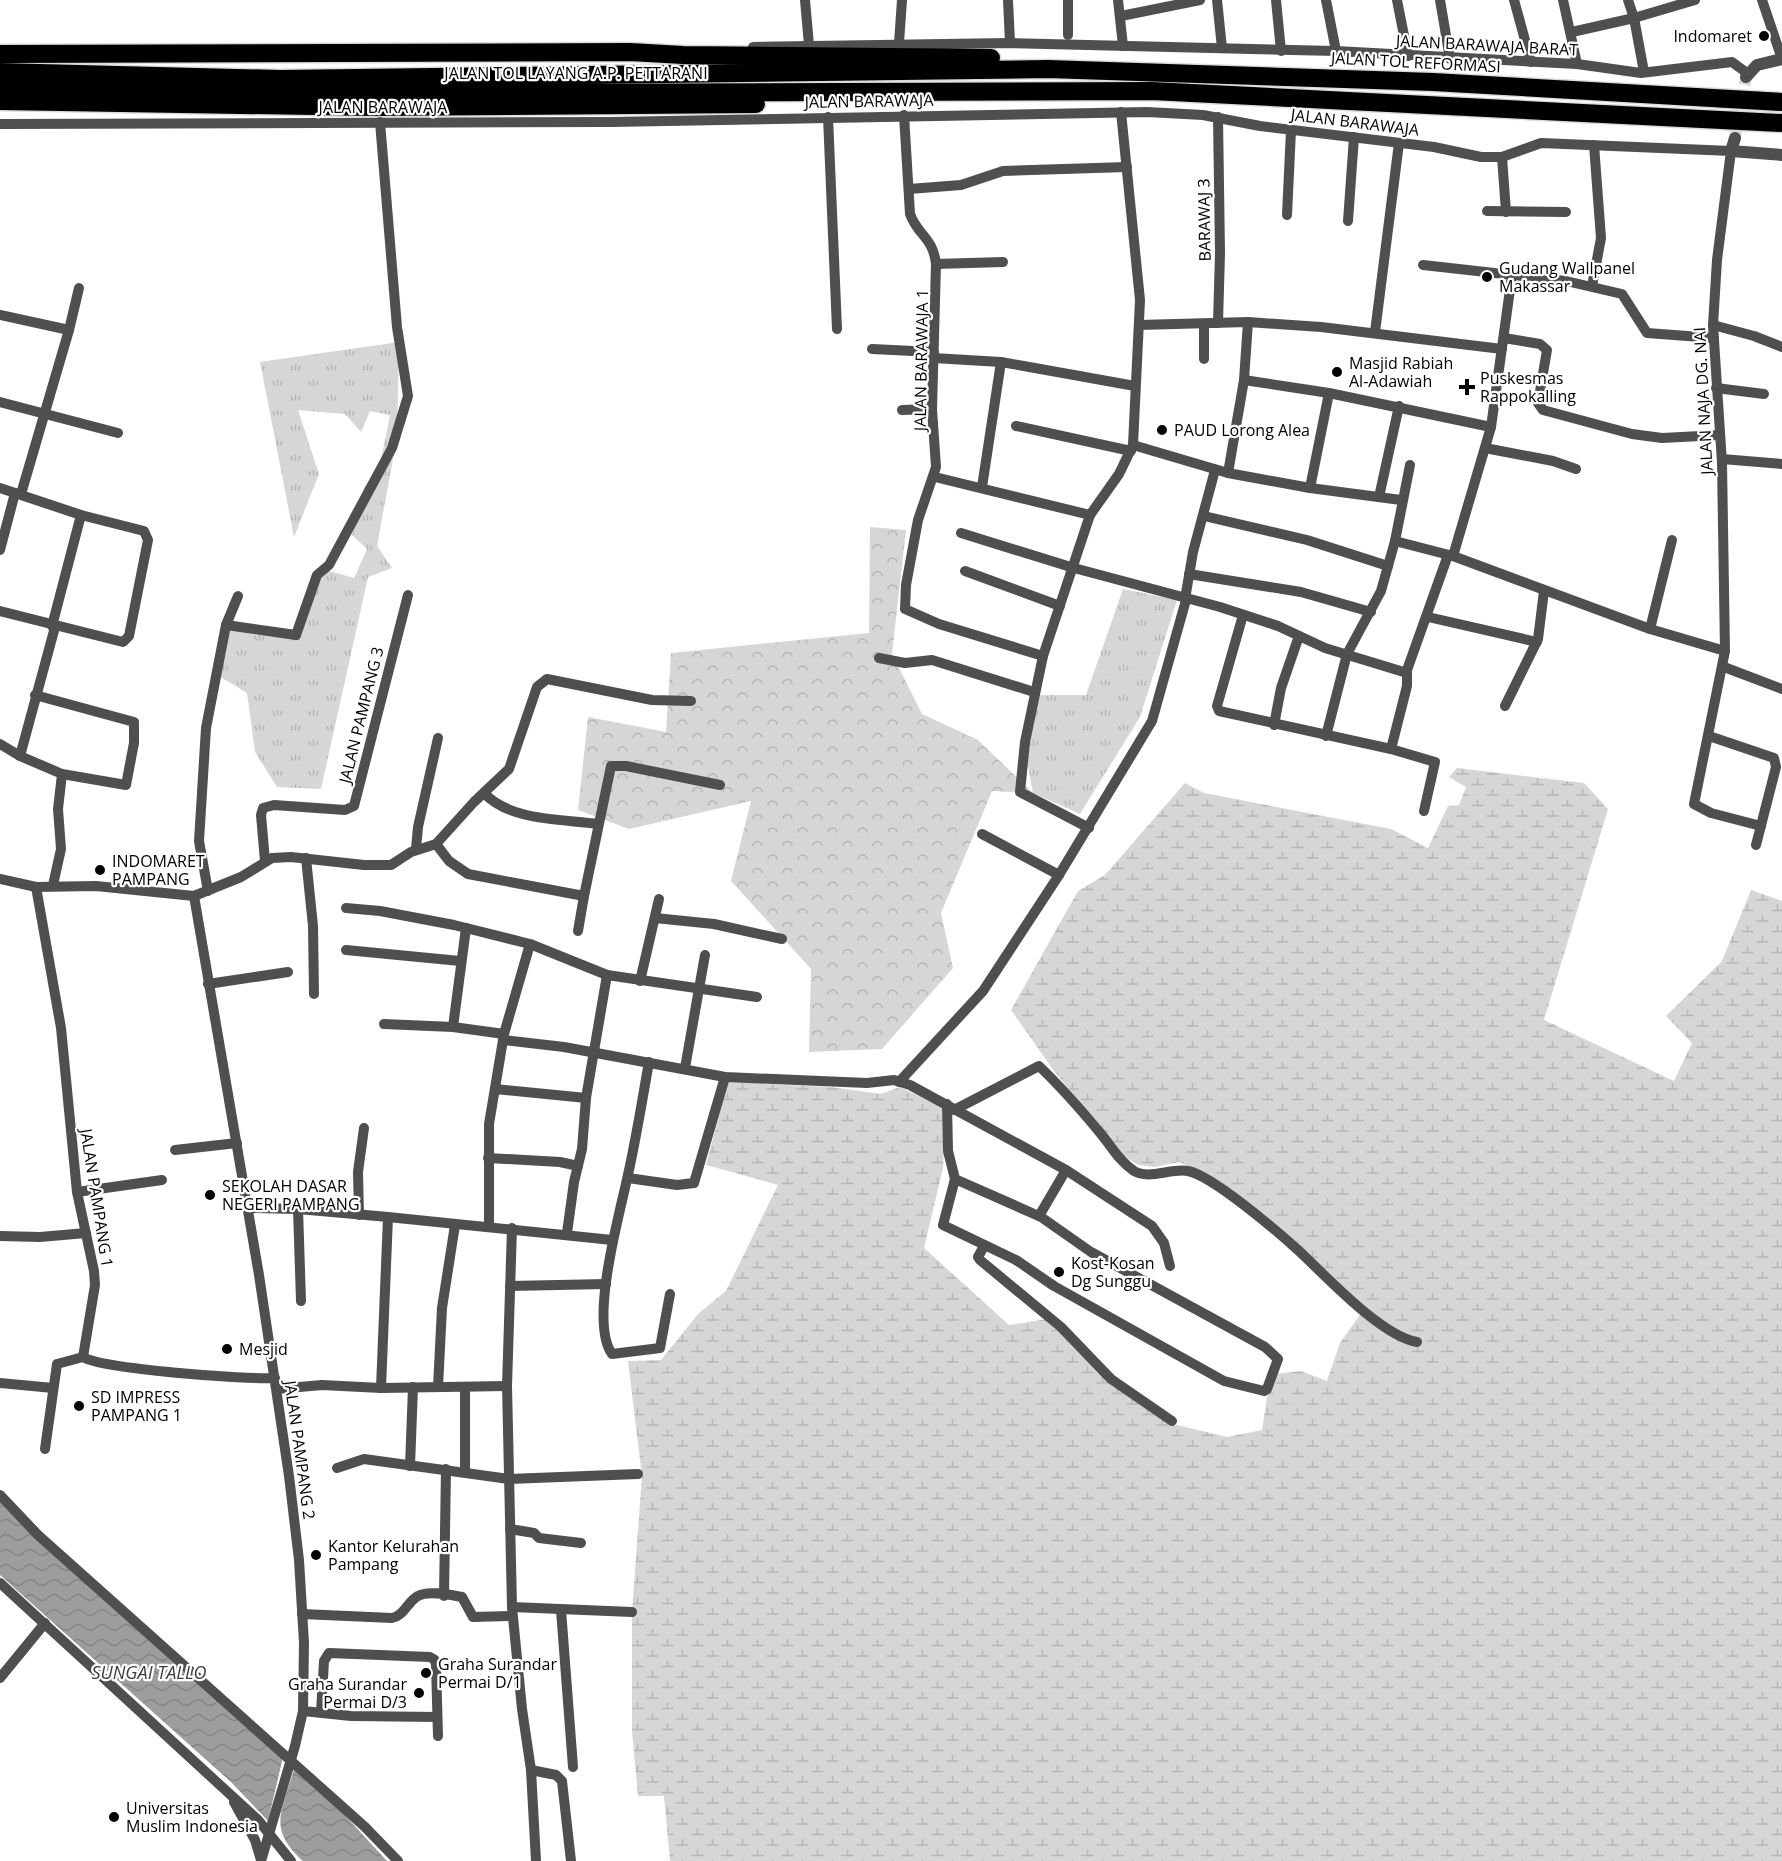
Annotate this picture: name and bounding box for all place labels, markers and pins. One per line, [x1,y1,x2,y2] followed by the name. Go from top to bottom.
[1673,25,1752,47] place label: Indomaret
[1757,29,1771,43] marker: Indomaret
[1499,257,1635,297] place label: Gudang Wallpanel Makassar
[1480,270,1494,284] marker: Gudang Wallpanel Makassar
[1349,352,1453,392] place label: Masjid Rabiah Al-Adawiah
[1330,365,1344,379] marker: Masjid Rabiah Al-Adawiah
[1480,367,1576,407] place label: Puskesmas Rappokalling
[1458,378,1476,396] marker: Puskesmas Rappokalling
[1174,419,1310,441] place label: PAUD Lorong Alea
[1155,423,1169,437] marker: PAUD Lorong Alea
[112,850,205,890] place label: INDOMARET PAMPANG
[93,863,107,877] marker: INDOMARET PAMPANG
[222,1175,360,1215] place label: SEKOLAH DASAR NEGERI PAMPANG
[203,1188,217,1202] marker: SEKOLAH DASAR NEGERI PAMPANG
[1071,1252,1155,1292] place label: Kost-Kosan Dg Sunggu
[1052,1265,1066,1279] marker: Kost-Kosan Dg Sunggu
[239,1338,288,1360] place label: Mesjid
[220,1342,234,1356] marker: Mesjid
[91,1386,182,1426] place label: SD IMPRESS PAMPANG 1
[72,1399,86,1413] marker: SD IMPRESS PAMPANG 1
[328,1535,459,1575] place label: Kantor Kelurahan Pampang
[309,1548,323,1562] marker: Kantor Kelurahan Pampang
[438,1653,557,1693] place label: Graha Surandar Permai D/1
[419,1666,433,1680] marker: Graha Surandar Permai D/1
[288,1673,407,1713] place label: Graha Surandar Permai D/3
[412,1686,426,1700] marker: Graha Surandar Permai D/3
[126,1797,258,1837] place label: Universitas Muslim Indonesia
[107,1810,121,1824] marker: Universitas Muslim Indonesia

